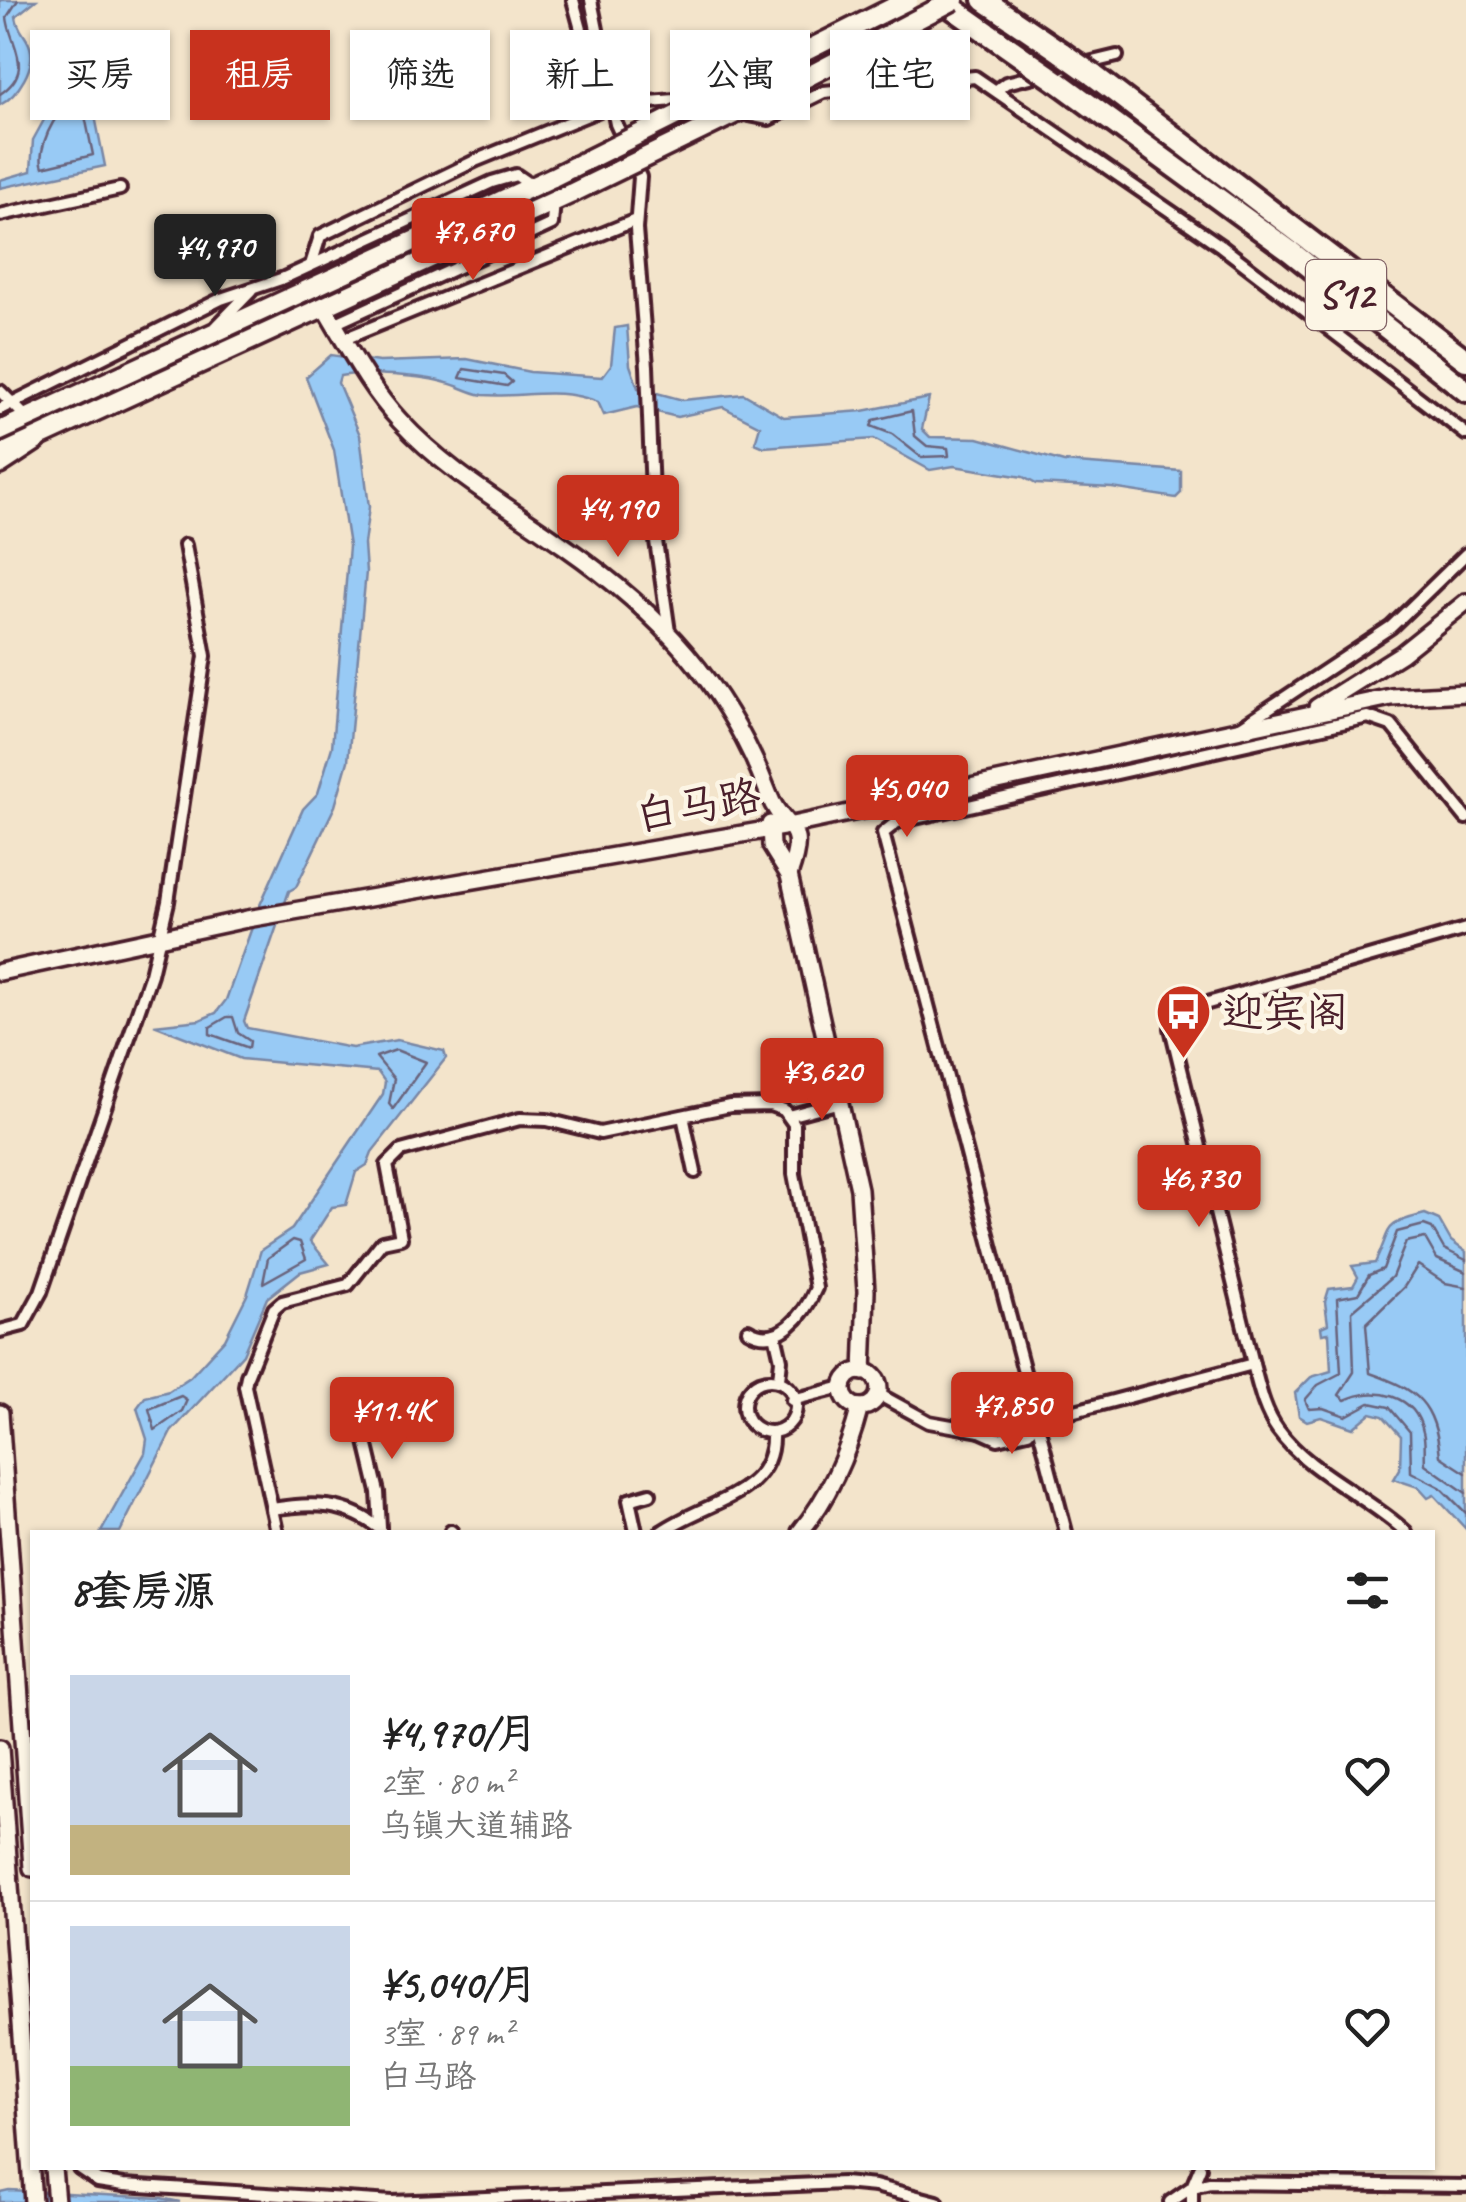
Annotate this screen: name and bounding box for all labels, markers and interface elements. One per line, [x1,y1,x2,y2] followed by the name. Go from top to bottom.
[30,30,170,120] chip: 买房
[190,30,330,120] chip: 租房
[350,30,490,120] chip: 筛选
[510,30,650,120] chip: 新上
[670,30,810,120] chip: 公寓
[830,30,970,120] chip: 住宅
[392,198,554,283] pin: ¥7,670
[434,210,512,251] text: ¥7,670
[134,214,296,299] pin: ¥4,970
[176,226,254,267] text: ¥4,970
[1306,260,1386,330] road number: S12
[537,475,699,560] pin: ¥4,190
[579,487,657,528] text: ¥4,190
[826,755,988,840] pin: ¥5,040
[868,767,946,808] text: ¥5,040
[631,769,765,843] street label: 白马路
[1153,982,1213,1061] bus stop icon: 迎宾阁
[1222,986,1348,1039] place label: 迎宾阁
[741,1038,903,1123] pin: ¥3,620
[782,1050,862,1091] text: ¥3,620
[1118,1145,1280,1230] pin: ¥6,730
[1160,1157,1238,1198] text: ¥6,730
[931,1372,1093,1457] pin: ¥7,850
[311,1377,473,1462] pin: ¥11.4K
[973,1384,1051,1425] text: ¥7,850
[352,1389,432,1430] text: ¥11.4K
[1340,1563,1395,1618] icon: filters
[70,1565,215,1618] text: 8套房源
[380,1707,538,1760] text: ¥4,970/月
[150,1715,270,1835] icon: home
[1340,1748,1395,1803] icon: heart
[380,1762,513,1803] text: 2室 · 80 m²
[380,1805,572,1846] text: 乌镇大道辅路
[380,1958,538,2011] text: ¥5,040/月
[150,1966,270,2086] icon: home
[1340,1999,1395,2054] icon: heart
[380,2013,513,2054] text: 3室 · 89 m²
[380,2056,476,2097] text: 白马路

